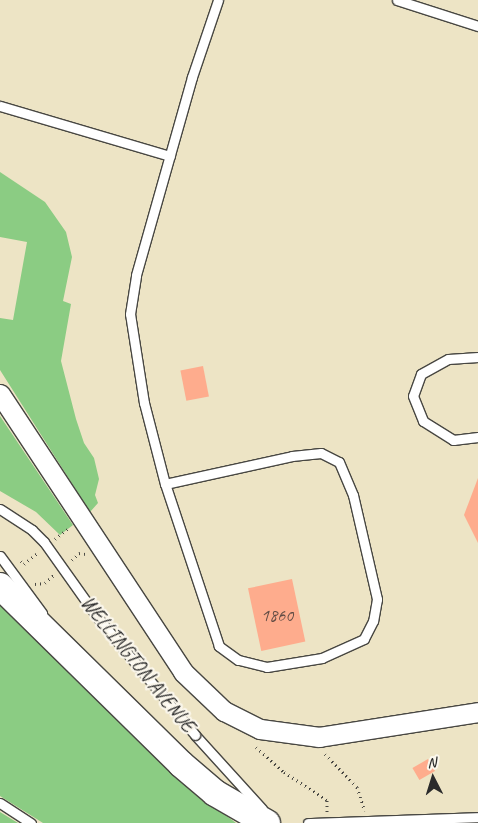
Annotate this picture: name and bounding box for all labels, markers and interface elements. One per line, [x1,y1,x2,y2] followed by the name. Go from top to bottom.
[76,591,200,737] street label: WELLINGTON AVENUE
[261,604,293,626] house number: 1860
[408,753,458,803] north arrow
[427,754,437,771] text: N

